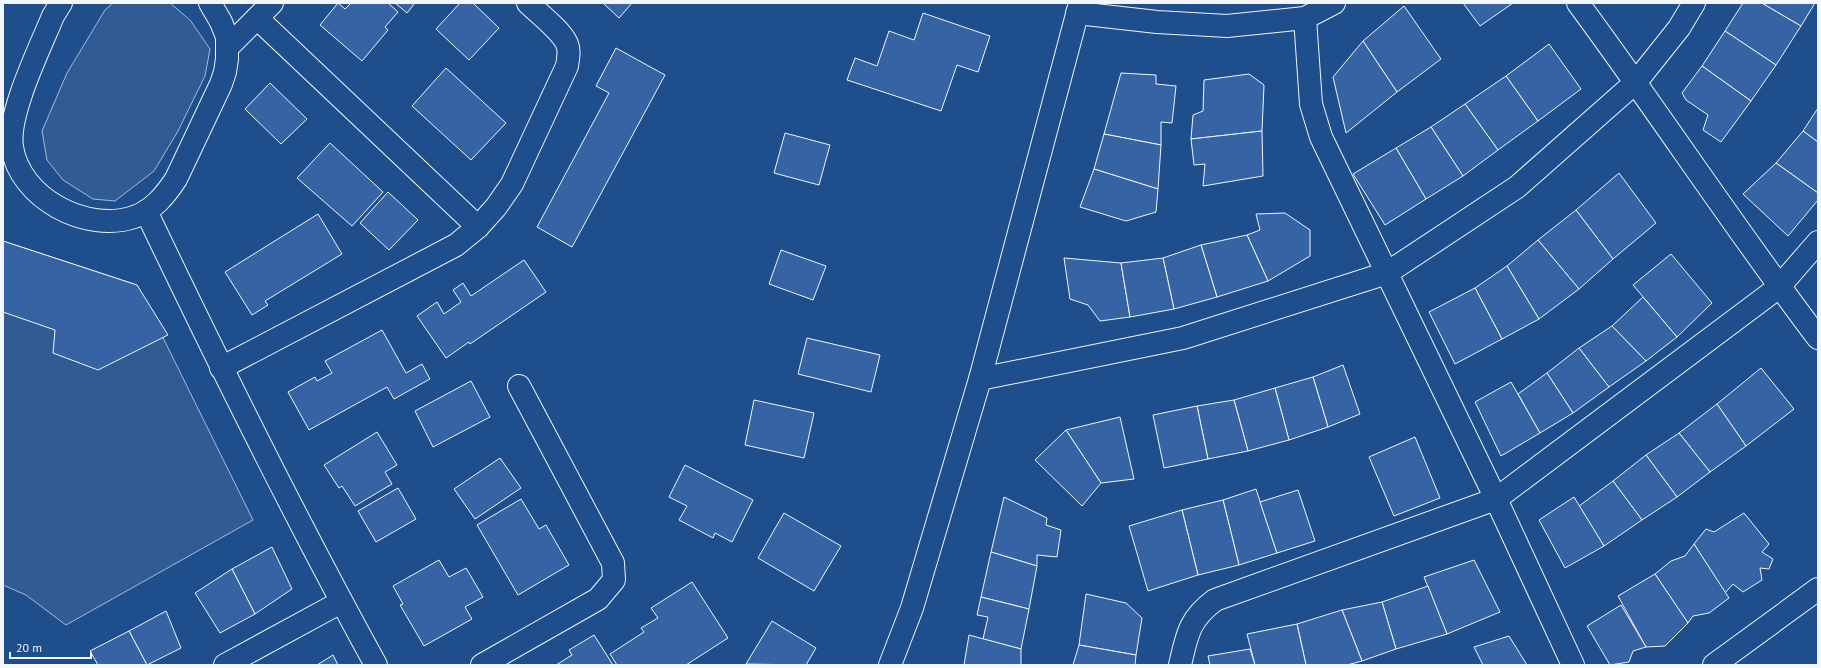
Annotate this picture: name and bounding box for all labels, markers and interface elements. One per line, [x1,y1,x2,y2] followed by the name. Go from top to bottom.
[10,634,91,660] scale bar
[16,640,42,655] text: 20 m

